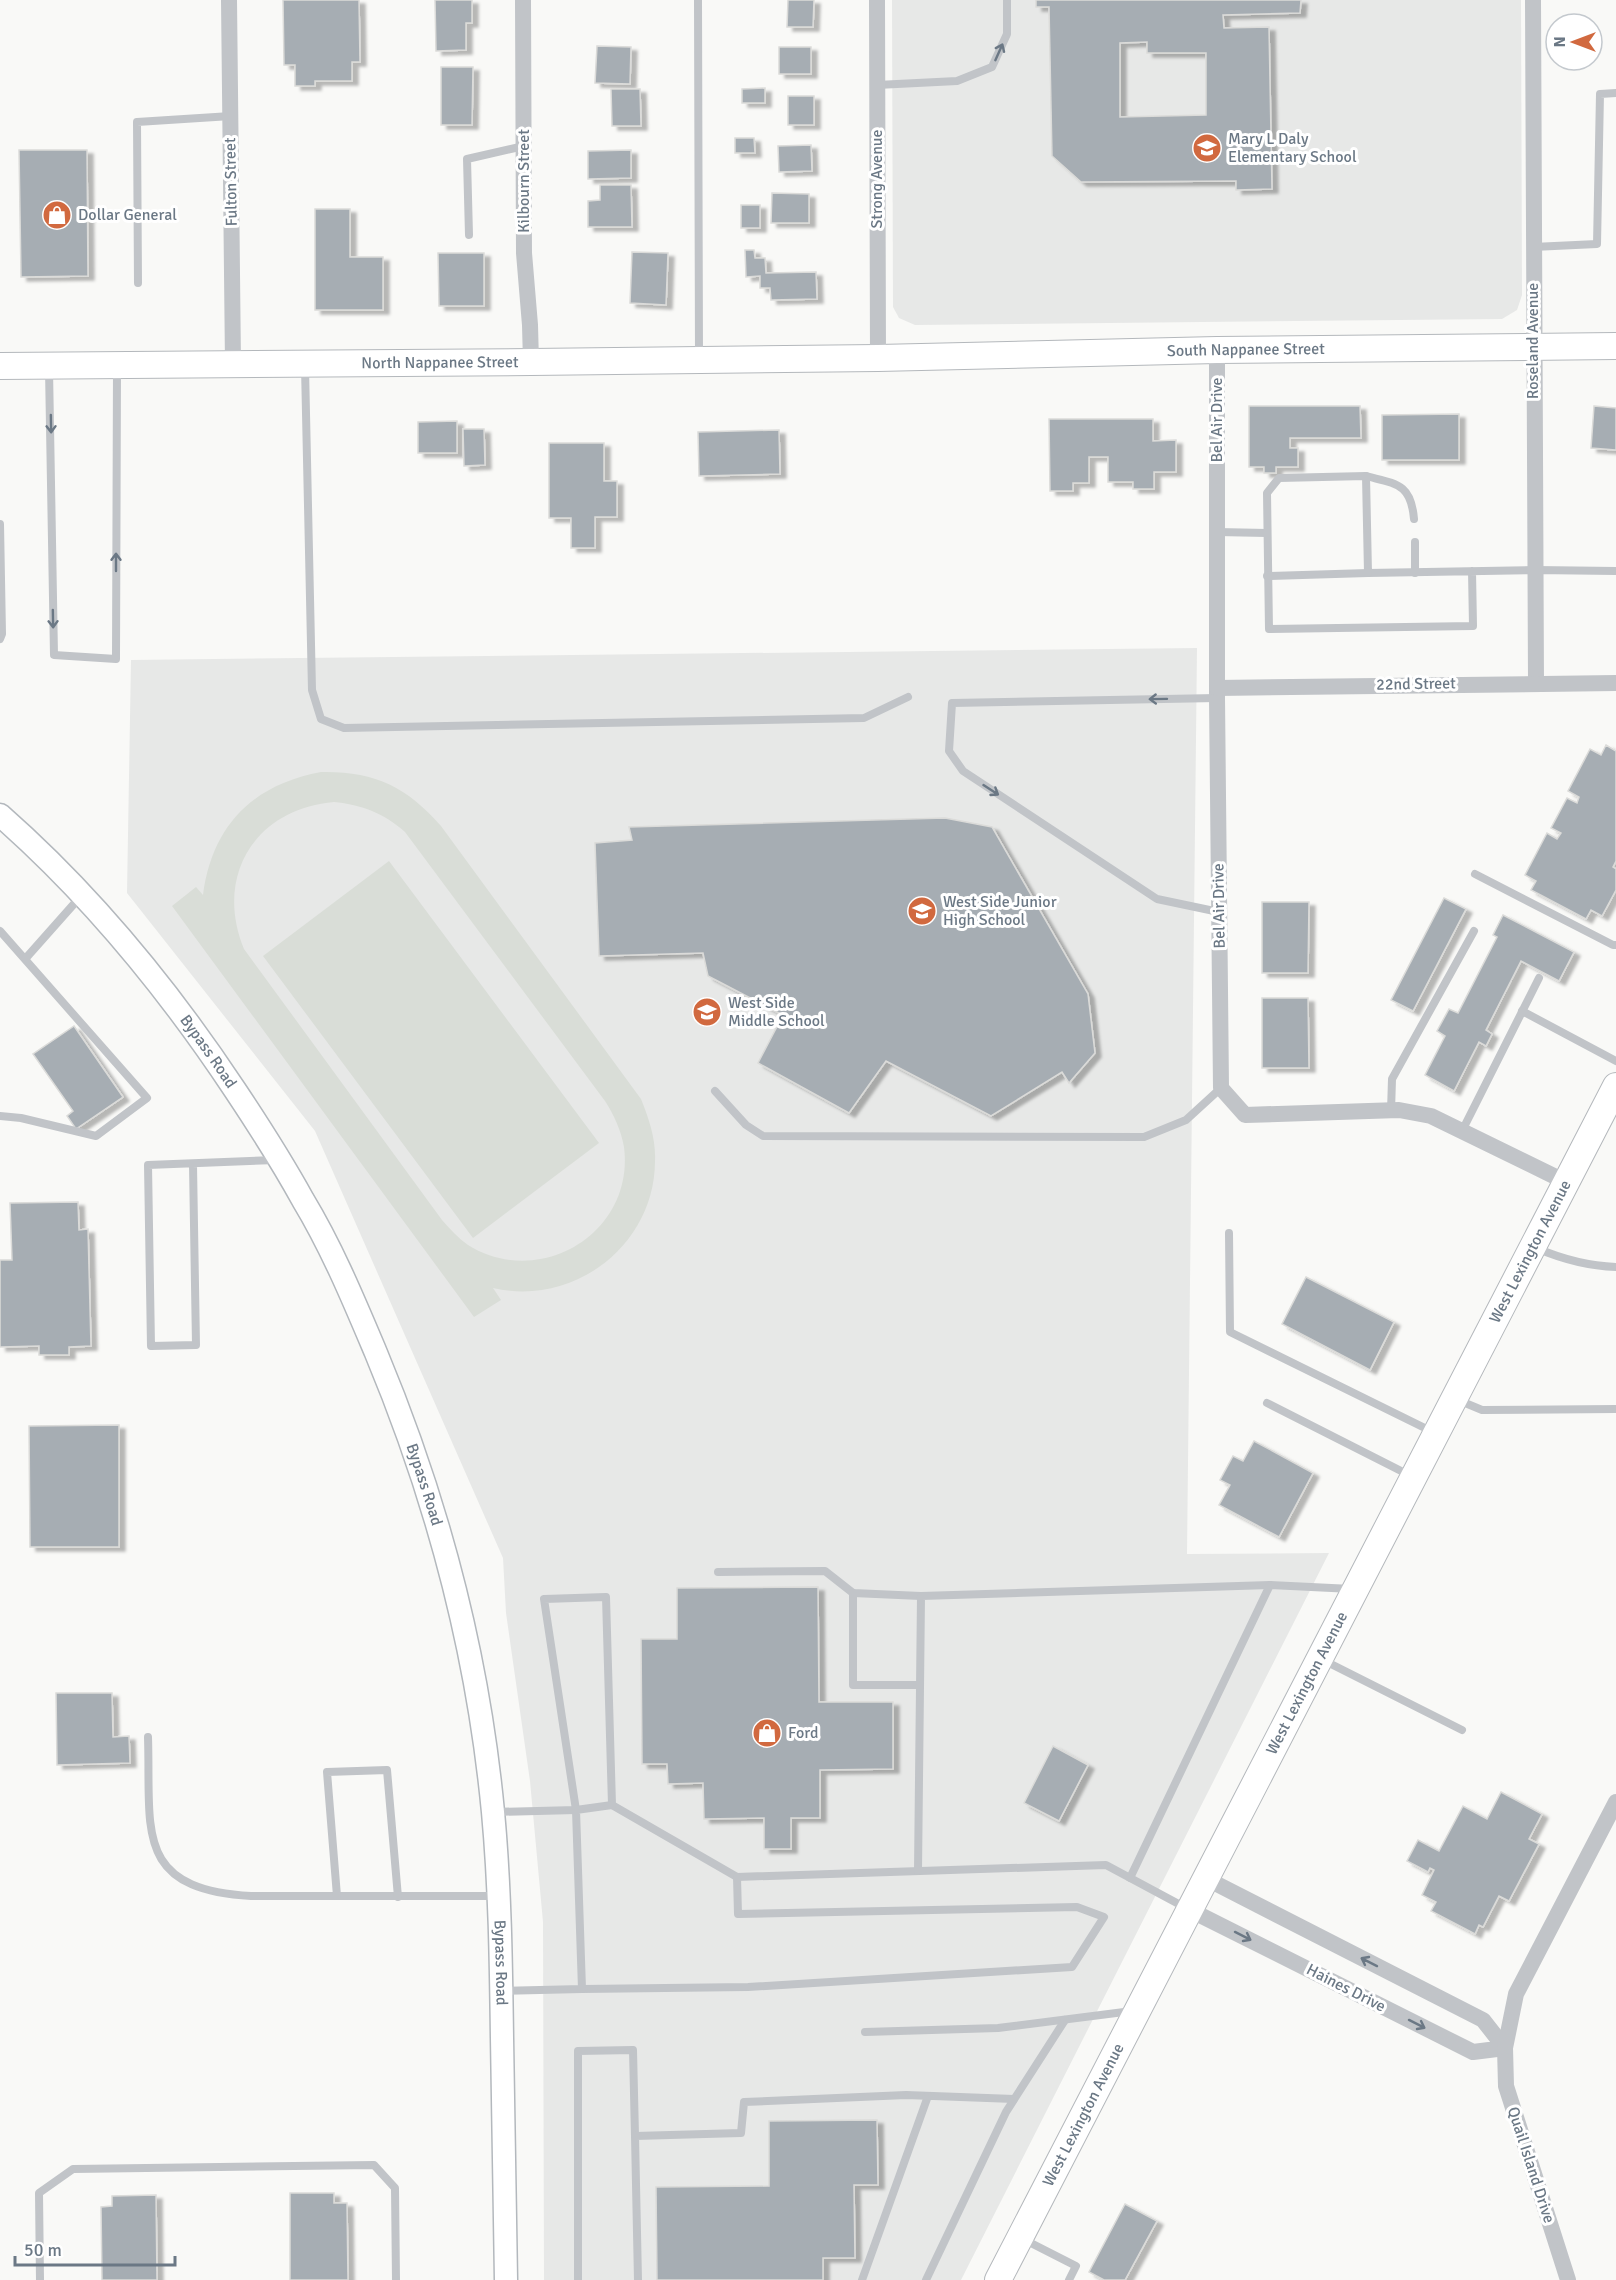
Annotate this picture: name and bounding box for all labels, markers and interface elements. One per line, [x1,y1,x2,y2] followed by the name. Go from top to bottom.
[1544,12,1604,72] north arrow
[1550,36,1570,48] text: N
[993,44,1005,62] one-way arrow
[514,129,534,233] street label: Kilbourn Street
[867,129,887,229] street label: Strong Avenue
[1228,129,1357,167] place label: Mary L Daly Elementary School
[1191,132,1223,164] school or university icon: Mary L Daly Elementary School
[220,137,242,227] street label: Fulton Street
[41,199,73,231] shop icon: Dollar General
[78,205,177,225] place label: Dollar General
[1523,283,1543,399] street label: Roseland Avenue
[1167,339,1325,361] street label: South Nappanee Street
[361,352,519,373] street label: North Nappanee Street
[1207,377,1227,463] street label: Bel Air Drive
[45,414,57,434] one-way arrow
[110,552,122,572] one-way arrow
[48,608,59,628] one-way arrow
[1376,673,1456,695] street label: 22nd Street
[1149,694,1169,705] one-way arrow
[982,784,999,796] one-way arrow
[1208,863,1230,949] street label: Bel Air Drive
[943,892,1057,930] place label: West Side Junior High School
[906,895,938,927] school or university icon: West Side Junior High School
[728,993,825,1031] place label: West Side Middle School
[691,996,723,1028] school or university icon: West Side Middle School
[176,1011,241,1092] street label: Bypass Road
[1485,1177,1576,1326] street label: West Lexington Avenue
[402,1441,447,1528] street label: Bypass Road
[1262,1608,1352,1758] street label: West Lexington Avenue
[751,1717,783,1749] shop icon: Ford
[788,1723,818,1743] place label: Ford
[490,1920,512,2005] street label: Bypass Road
[1233,1931,1251,1943] one-way arrow
[1361,1956,1379,1967] one-way arrow
[1303,1959,1389,2017] street label: Haines Drive
[1407,2019,1425,2030] one-way arrow
[1038,2040,1129,2190] street label: West Lexington Avenue
[1503,2104,1559,2226] street label: Quail Island Drive
[15,2229,176,2267] scale bar
[24,2239,62,2261] text: 50 m

